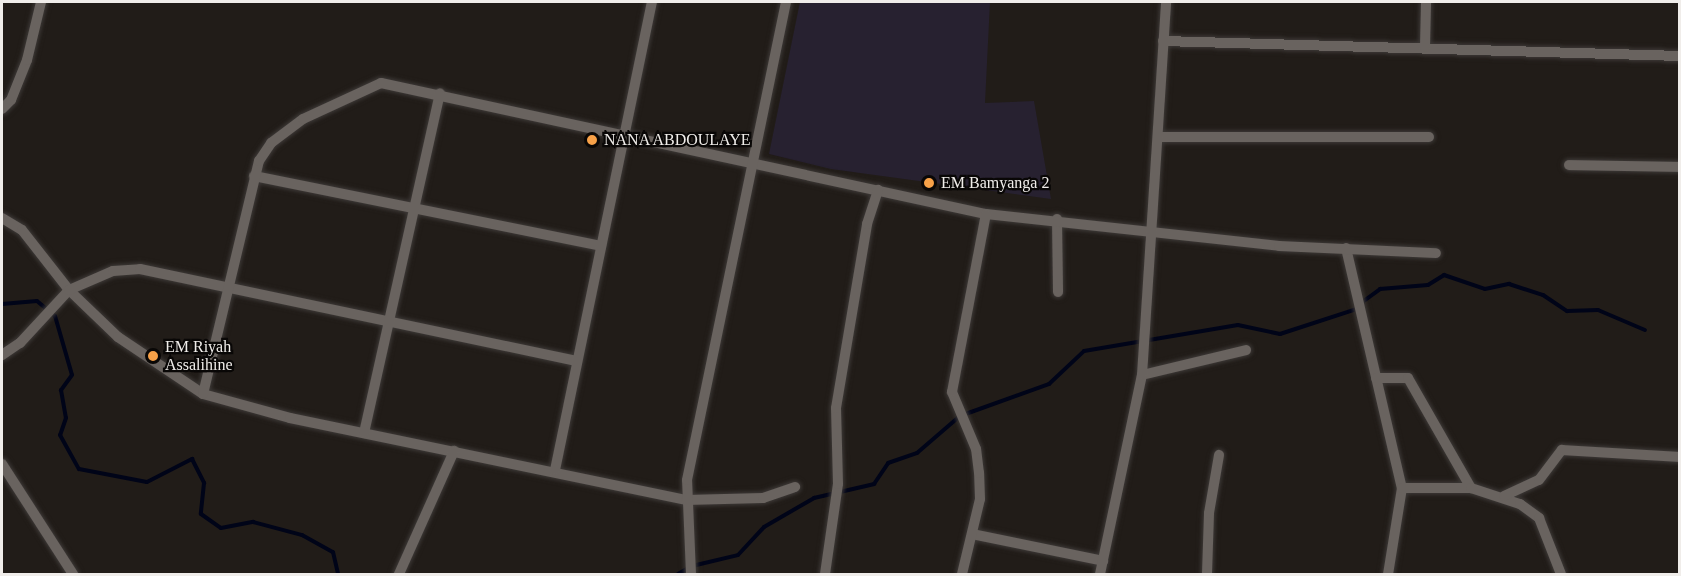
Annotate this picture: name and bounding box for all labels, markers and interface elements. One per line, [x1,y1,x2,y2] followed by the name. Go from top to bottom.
[604,130,752,150] place label: NANA ABDOULAYE
[585,133,599,147] marker: NANA ABDOULAYE
[941,173,1049,193] place label: EM Bamyanga 2
[922,176,936,190] marker: EM Bamyanga 2
[165,337,233,375] place label: EM Riyah Assalihine
[146,349,160,363] marker: EM Riyah Assalihine

